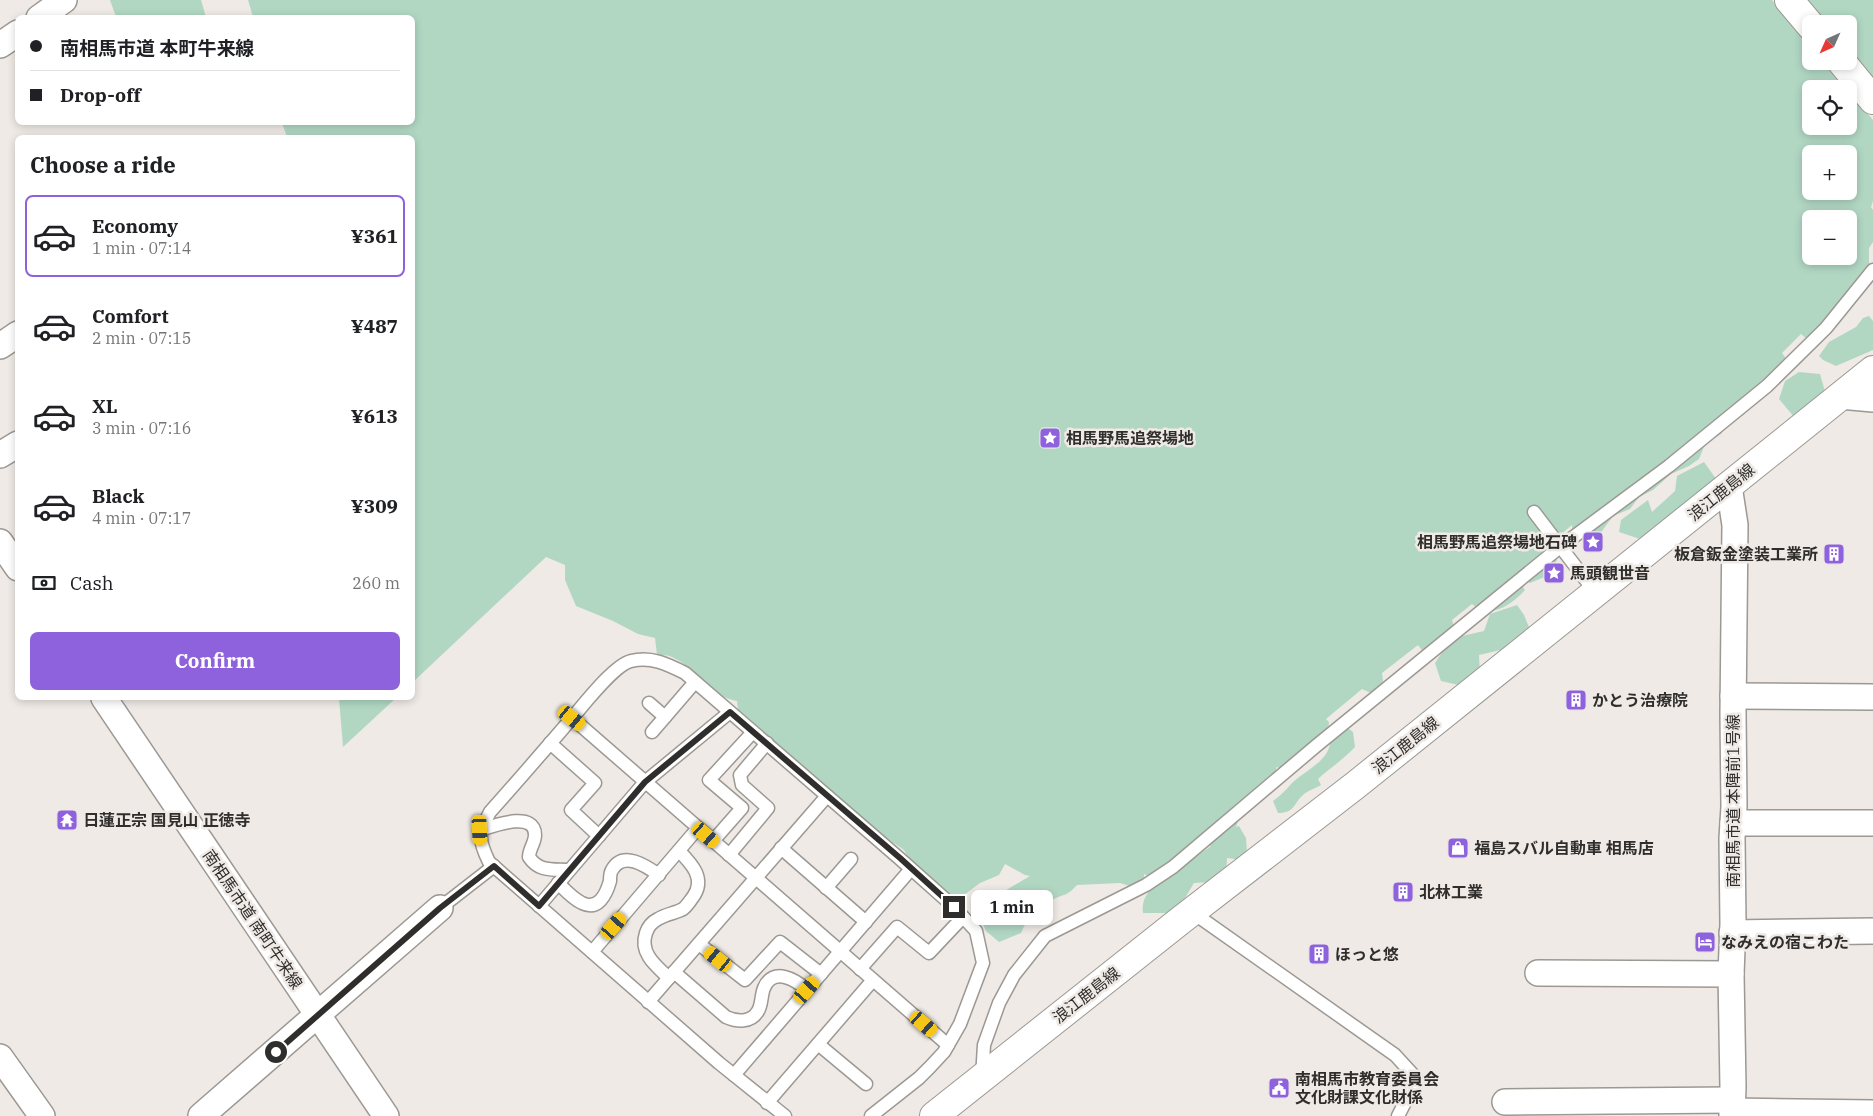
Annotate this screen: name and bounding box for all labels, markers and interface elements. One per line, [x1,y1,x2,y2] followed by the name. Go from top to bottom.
[1802,15,1858,70] north arrow
[1802,15,1857,265] map controls
[60,36,254,60] text: 南相馬市道 本町牛来線
[1802,80,1857,135] button: locate
[60,83,141,107] text: Drop-off
[1802,145,1857,200] button: +
[30,150,176,179] text: Choose a ride
[1802,210,1857,265] button: −
[32,214,77,259] icon: car
[92,214,178,238] text: Economy
[351,224,398,248] text: ¥361
[92,238,191,258] text: 1 min · 07:14
[32,304,77,349] icon: car
[92,304,169,328] text: Comfort
[351,314,398,338] text: ¥487
[92,328,191,348] text: 2 min · 07:15
[32,394,77,439] icon: car
[92,394,118,418] text: XL
[351,404,398,428] text: ¥613
[92,418,191,438] text: 3 min · 07:16
[1038,426,1062,450] place icon: 相馬野馬追祭場地
[1066,428,1194,448] place label: 相馬野馬追祭場地
[1684,459,1758,525] street label: 浪江鹿島線
[32,484,77,529] icon: car
[92,484,144,508] text: Black
[351,494,398,518] text: ¥309
[92,508,191,528] text: 4 min · 07:17
[1581,530,1605,554] place icon: 相馬野馬追祭場地石碑
[1417,532,1577,552] place label: 相馬野馬追祭場地石碑
[1822,542,1846,566] building icon: 板倉鈑金塗装工業所
[1674,544,1818,564] place label: 板倉鈑金塗装工業所
[1542,561,1566,585] place icon: 馬頭観世音
[1570,563,1650,583] place label: 馬頭観世音
[30,569,58,597] icon: cash
[70,571,114,595] text: Cash
[352,573,400,593] text: 260 m
[30,632,400,690] button: Confirm
[1564,688,1588,712] building icon: かとう治療院
[1592,690,1688,710] place label: かとう治療院
[555,703,588,733] car
[1368,712,1442,778] street label: 浪江鹿島線
[1723,714,1743,888] street label: 南相馬市道 本陣前1号線
[55,808,79,832] temple icon: 日蓮正宗 国見山 正徳寺
[83,810,250,830] place label: 日蓮正宗 国見山 正徳寺
[471,815,488,845] car
[689,819,722,851] car
[1446,836,1470,860] shop icon: 福島スバル自動車 相馬店
[1474,838,1654,858] place label: 福島スバル自動車 相馬店
[199,846,307,992] street label: 南相馬市道 南町牛来線
[1391,880,1415,904] building icon: 北林工業
[1419,882,1483,902] place label: 北林工業
[972,890,1054,924] callout: 1 min
[943,896,965,918] route end
[990,897,1034,917] text: 1 min
[598,910,629,942] car
[1693,930,1717,954] hotel icon: なみえの宿こわた
[1721,932,1849,952] place label: なみえの宿こわた
[1307,942,1331,966] building icon: ほっと悠
[701,944,734,974] car
[1335,944,1399,964] place label: ほっと悠
[1048,962,1124,1028] street label: 浪江鹿島線
[791,974,822,1006] car
[907,1008,940,1040] car
[265,1041,287,1063] route start
[1295,1069,1439,1107] place label: 南相馬市教育委員会 文化財課文化財係
[1267,1076,1291,1100] public building icon: 南相馬市教育委員会 文化財課文化財係

